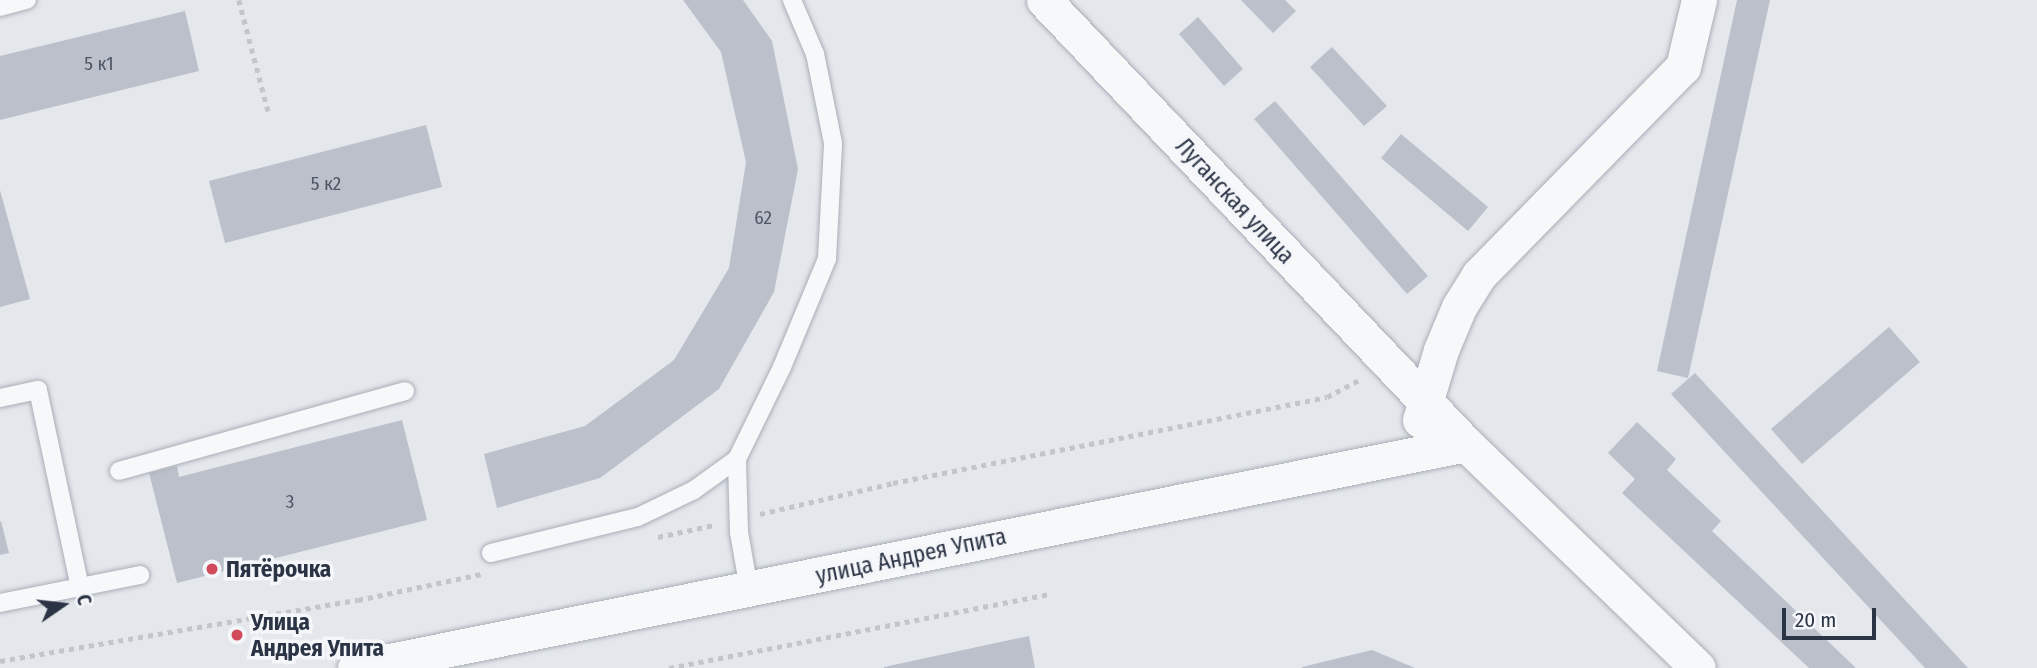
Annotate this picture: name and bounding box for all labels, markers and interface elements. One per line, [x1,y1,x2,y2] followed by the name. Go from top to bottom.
[84,53,114,75] house number: 5 к1
[1170,133,1300,269] street label: Луганская улица
[311,173,341,195] house number: 5 к2
[754,207,772,229] house number: 62
[286,491,294,513] house number: 3
[813,522,1009,590] street label: улица Андрея Упита
[226,555,331,583] place label: Пятёрочка
[204,561,220,577] marker: Пятёрочка
[28,570,98,640] north arrow
[71,592,96,607] text: С
[1785,594,1880,638] scale bar
[1795,607,1836,633] text: 20 m
[251,608,384,662] place label: Улица Андрея Упита
[229,627,245,643] marker: Улица Андрея Упита

